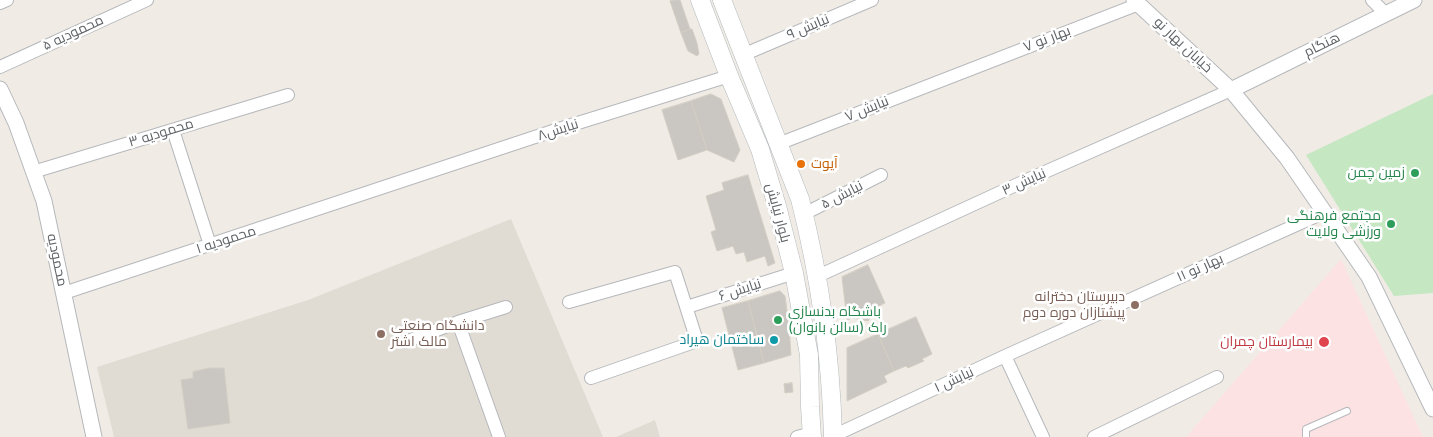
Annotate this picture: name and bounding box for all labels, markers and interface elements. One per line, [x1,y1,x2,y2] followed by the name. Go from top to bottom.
[784,11,832,43] street label: نیایش ۹
[40,12,106,54] street label: ۵ محمودیه
[1150,14,1216,76] street label: خیابان بهار نو
[1021,22,1073,56] street label: ۷ بهار نو
[1301,29,1343,61] street label: هنگام
[843,93,891,125] street label: نیایش ۷
[127,115,195,151] street label: ۳ محمودیه
[535,116,581,144] street label: نیایش۸
[811,156,838,172] place label: آیوت
[795,158,807,170] marker: آیوت
[999,165,1049,199] street label: نیایش ۳
[1347,165,1405,181] place label: زمین چمن
[1409,167,1421,179] marker: زمین چمن
[818,177,866,213] street label: نیایش ۵
[762,182,794,244] street label: بلوار نیایش
[1287,208,1381,240] place label: مجتمع فرهنگی ورزشی ولایت
[1385,218,1397,230] marker: مجتمع فرهنگی ورزشی ولایت
[194,222,258,258] street label: ۱ محمودیه
[43,232,71,288] street label: محمودیه
[1174,250,1226,286] street label: ۱۱ بهار نو
[717,275,763,305] street label: نیایش ۶
[1023,289,1125,322] place label: دبیرستان دخترانه پیشتازان دوره دوم
[1129,299,1141,311] marker: دبیرستان دخترانه پیشتازان دوره دوم
[788,304,887,336] place label: باشگاه بدنسازی راک (سالن بانوان)
[772,314,784,326] marker: باشگاه بدنسازی راک (سالن بانوان)
[391,318,484,351] place label: دانشگاه صنعتی مالک اشتر
[375,328,387,340] marker: دانشگاه صنعتی مالک اشتر
[680,332,764,348] place label: ساختمان هیراد
[768,334,780,346] marker: ساختمان هیراد
[1220,334,1313,350] place label: بیمارستان چمران
[1317,335,1331,349] marker: بیمارستان چمران
[932,364,976,396] street label: نیایش ۱

